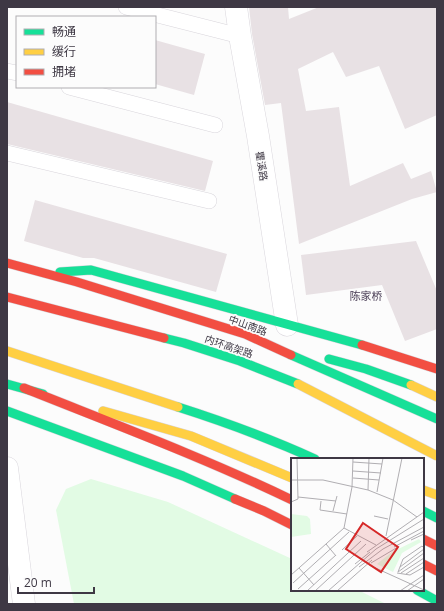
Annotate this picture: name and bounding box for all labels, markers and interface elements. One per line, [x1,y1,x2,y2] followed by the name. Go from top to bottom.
[16,16,156,88] legend
[52,23,76,40] text: 畅通
[52,43,76,60] text: 缓行
[52,63,76,80] text: 拥堵
[253,150,271,182] street label: 瞿溪路
[350,288,383,303] district label: 陈家桥
[227,312,269,338] street label: 中山南路
[203,331,255,361] street label: 内环高架路
[291,458,424,591] inset map
[18,569,94,595] scale bar
[24,574,52,591] text: 20 m

